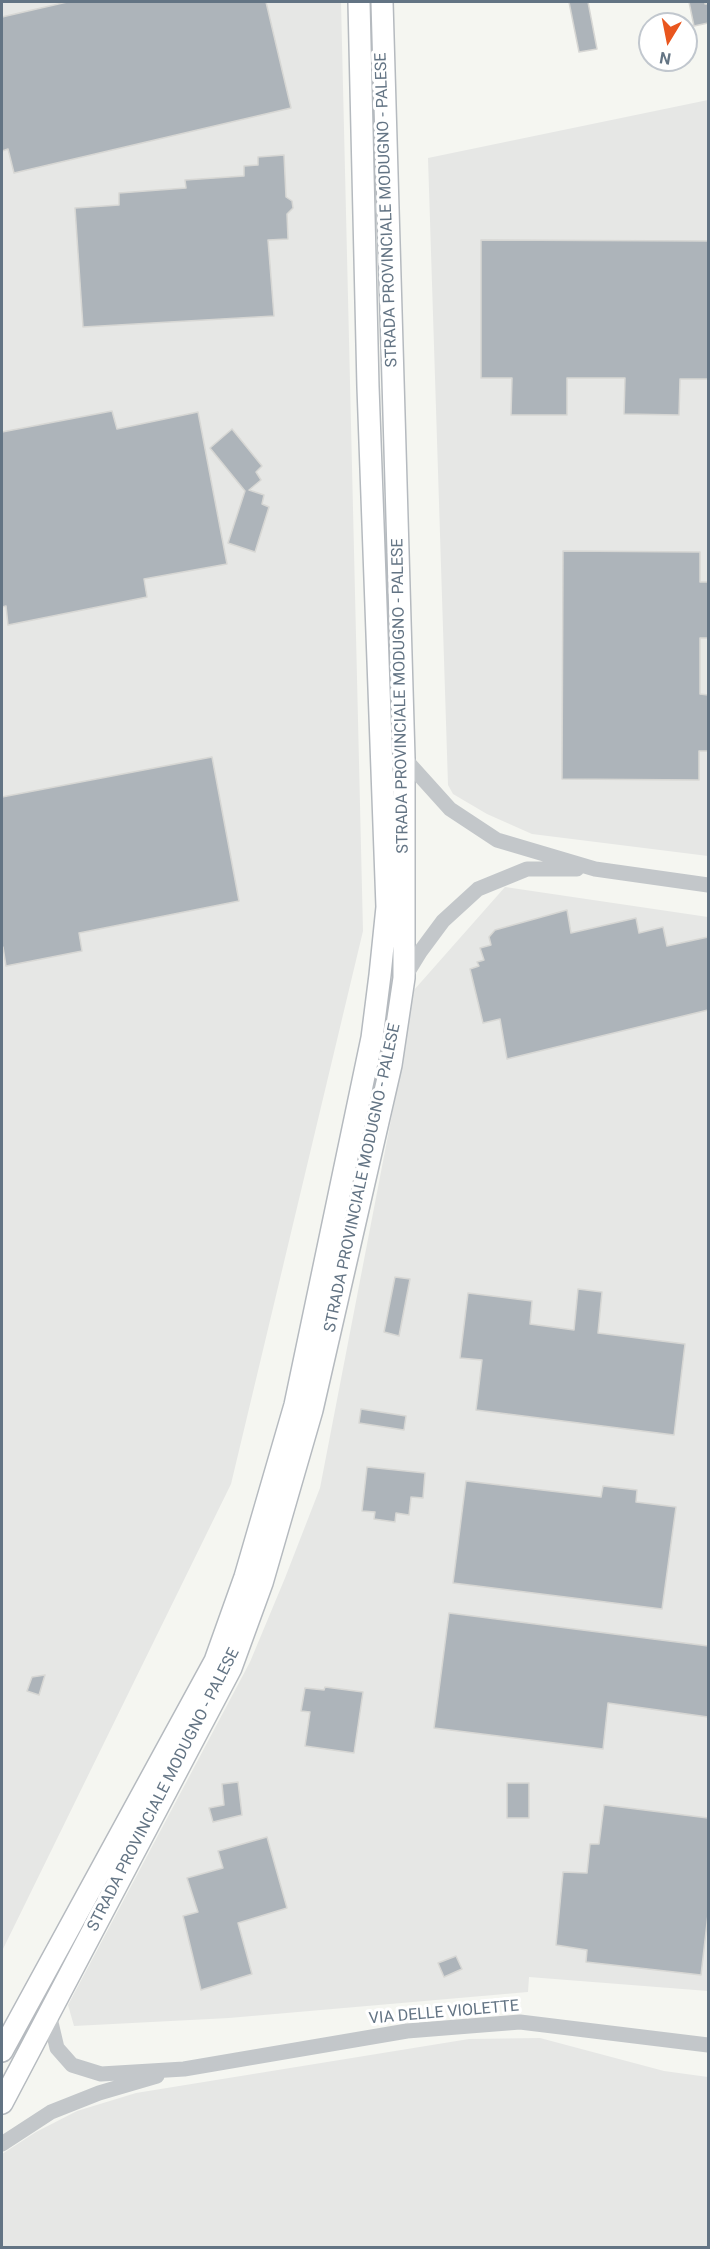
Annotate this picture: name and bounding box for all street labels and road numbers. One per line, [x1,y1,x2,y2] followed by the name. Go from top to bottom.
[372,52,402,368] street label: STRADA PROVINCIALE MODUGNO - PALESE
[389,538,413,854] street label: STRADA PROVINCIALE MODUGNO - PALESE
[321,1022,405,1334] street label: STRADA PROVINCIALE MODUGNO - PALESE
[84,1645,244,1935] street label: STRADA PROVINCIALE MODUGNO - PALESE
[368,1997,520,2029] street label: VIA DELLE VIOLETTE

